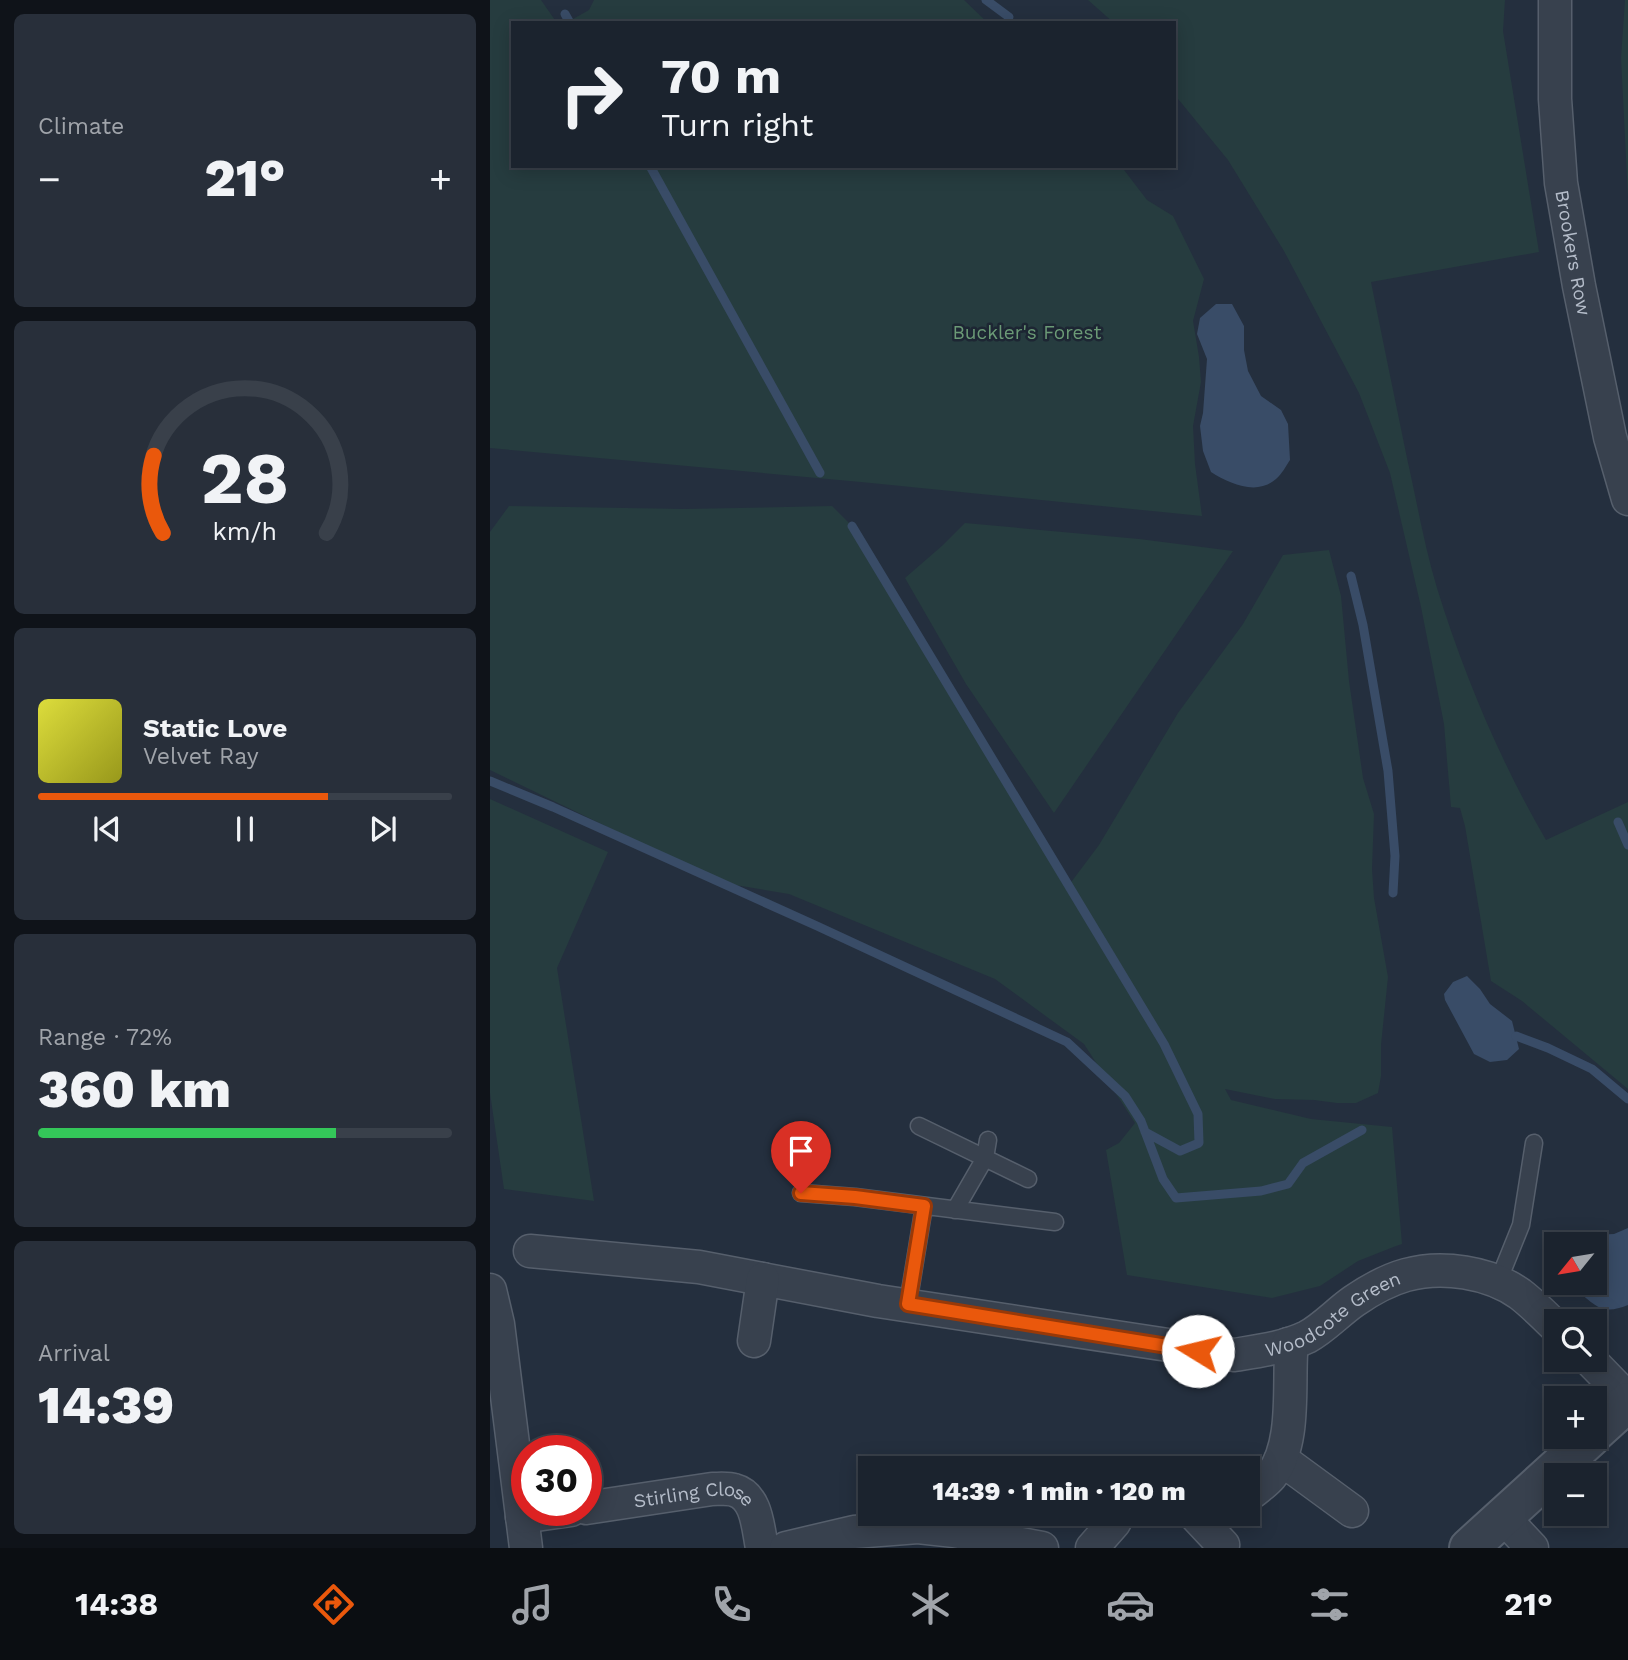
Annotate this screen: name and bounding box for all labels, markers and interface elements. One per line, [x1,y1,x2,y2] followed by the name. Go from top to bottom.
[661,47,781,105] text: 70 m
[546,49,637,140] icon: right
[661,106,813,144] text: Turn right
[38,113,124,140] text: Climate
[205,148,285,209] text: 21°
[38,157,61,201] text: −
[429,157,452,201] text: +
[1551,188,1596,318] street label: Brookers Row
[952,321,1102,344] park label: Buckler's Forest
[200,436,290,522] text: 28
[213,517,277,546] text: km/h
[143,713,287,743] text: Static Love
[143,743,259,770] text: Velvet Ray
[88,810,126,848] icon: previous
[226,810,264,848] icon: pause
[364,810,402,848] icon: next
[38,1024,172,1051] text: Range · 72%
[38,1059,231,1120] text: 360 km
[771,1121,831,1193] pin
[782,1132,820,1170] icon: arrive
[1544,1232,1606,1295] north arrow
[1544,1232,1607,1526] map controls
[1263,1266,1404,1361] street label: Woodcote Green
[1544,1309,1607,1372] button: search
[1161,1314,1235,1388] position arrow
[38,1340,110,1367] text: Arrival
[38,1375,174,1436] text: 14:39
[1544,1386,1607,1449] button: +
[511,1435,602,1526] speed limit sign: 30
[1544,1463,1607,1526] button: −
[932,1476,1186,1506] text: 14:39 · 1 min · 120 m
[632,1477,760,1512] street label: Stirling Close
[309,1580,358,1629] icon: directions
[508,1580,557,1629] icon: music
[707,1580,756,1629] icon: phone
[906,1580,955,1629] icon: climate
[1106,1580,1155,1629] icon: car
[1305,1580,1354,1629] icon: filters
[75,1585,158,1623] text: 14:38
[1504,1585,1553,1623] text: 21°

